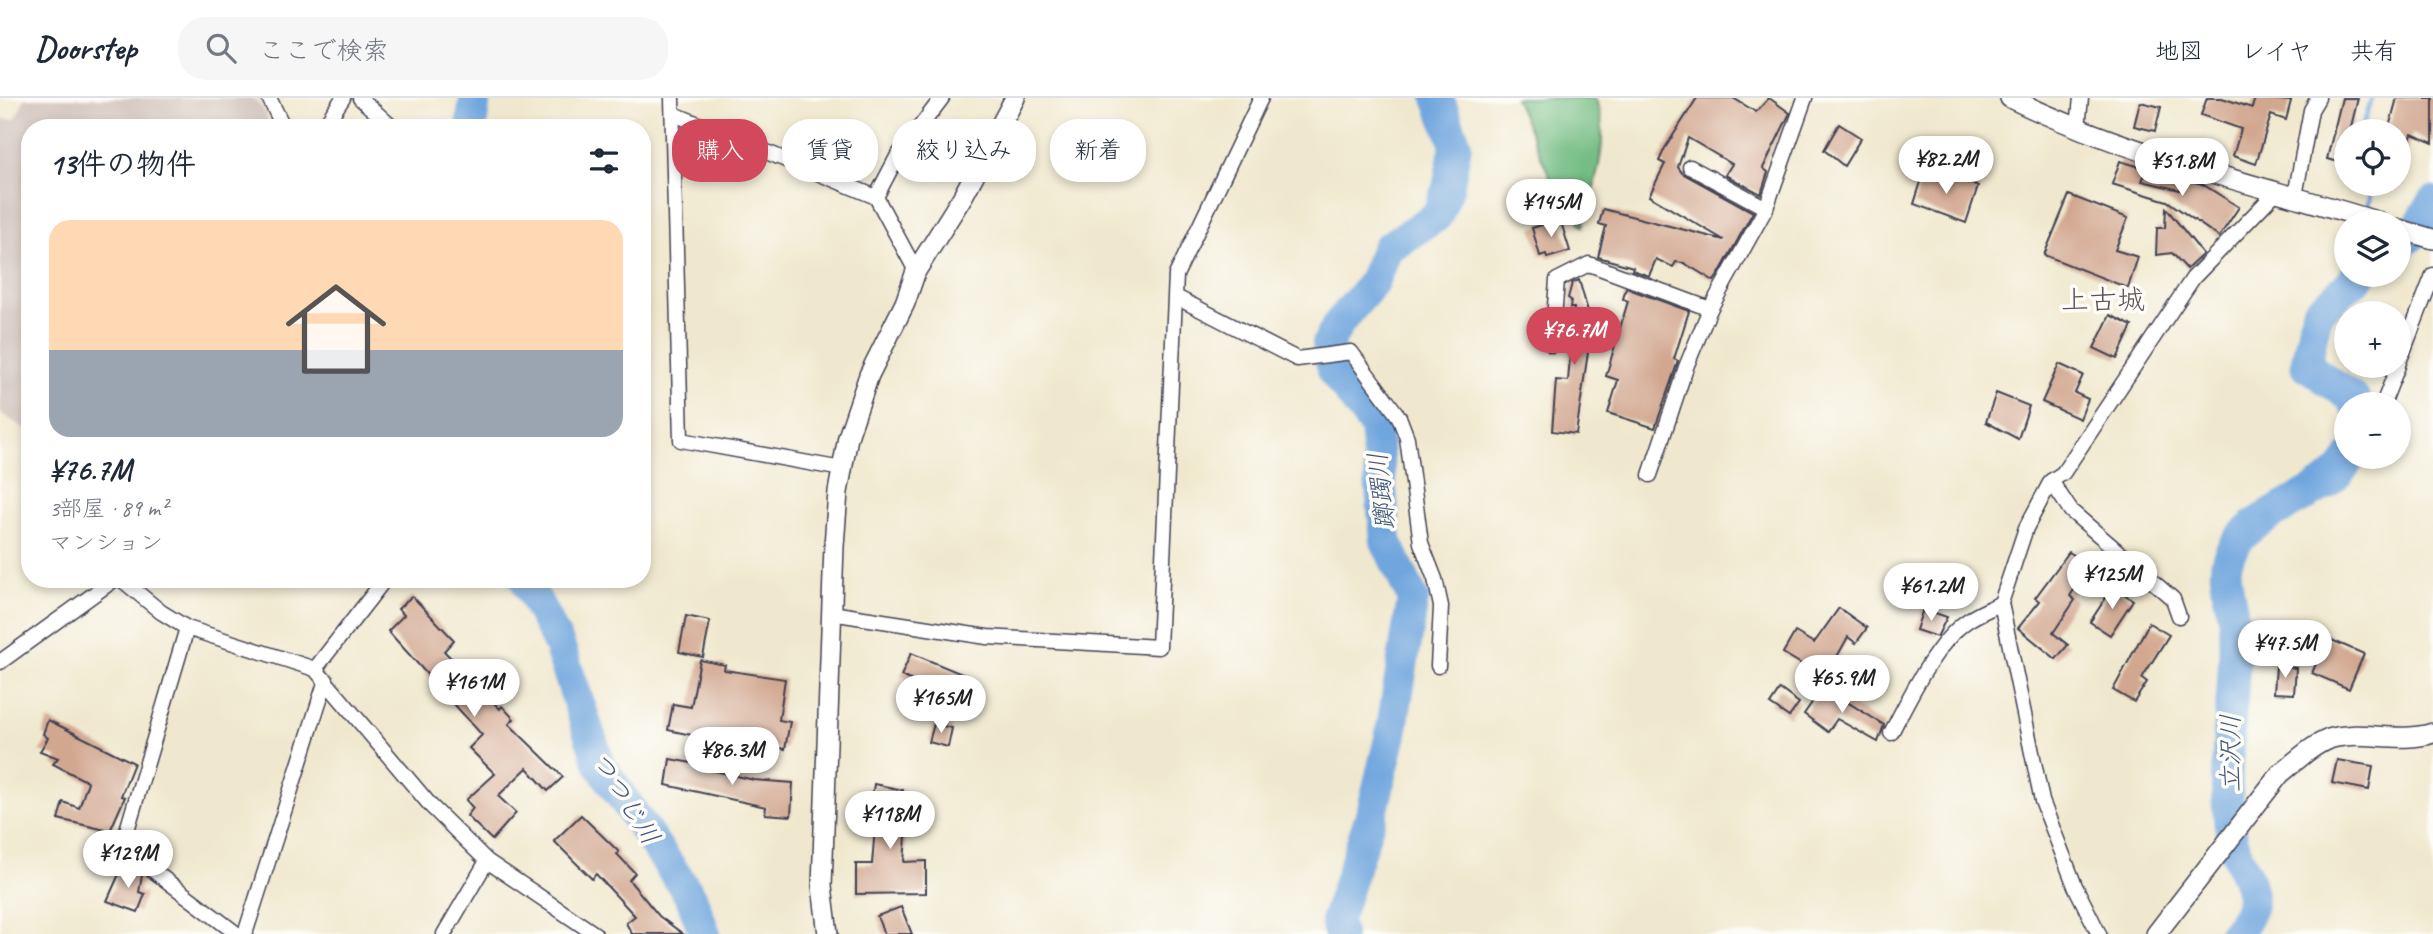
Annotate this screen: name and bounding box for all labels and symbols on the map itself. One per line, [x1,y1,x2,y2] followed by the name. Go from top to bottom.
[1889,136,2003,196] pin: ¥82.2M
[2125,139,2239,198] pin: ¥51.8M
[1502,180,1600,239] pin: ¥145M
[2061,282,2145,317] district label: 上古城
[1517,308,1631,367] pin: ¥76.7M
[1361,450,1402,531] water label: 躑躅川
[2063,552,2161,611] pin: ¥125M
[1874,564,1988,623] pin: ¥61.2M
[2228,620,2342,680] pin: ¥47.5M
[1785,656,1899,715] pin: ¥65.9M
[425,660,523,719] pin: ¥161M
[892,676,990,735] pin: ¥165M
[2214,714,2247,792] water label: 立沢川
[675,728,789,787] pin: ¥86.3M
[584,745,667,851] water label: つつじ川
[841,792,939,851] pin: ¥118M
[79,830,177,890] pin: ¥129M

